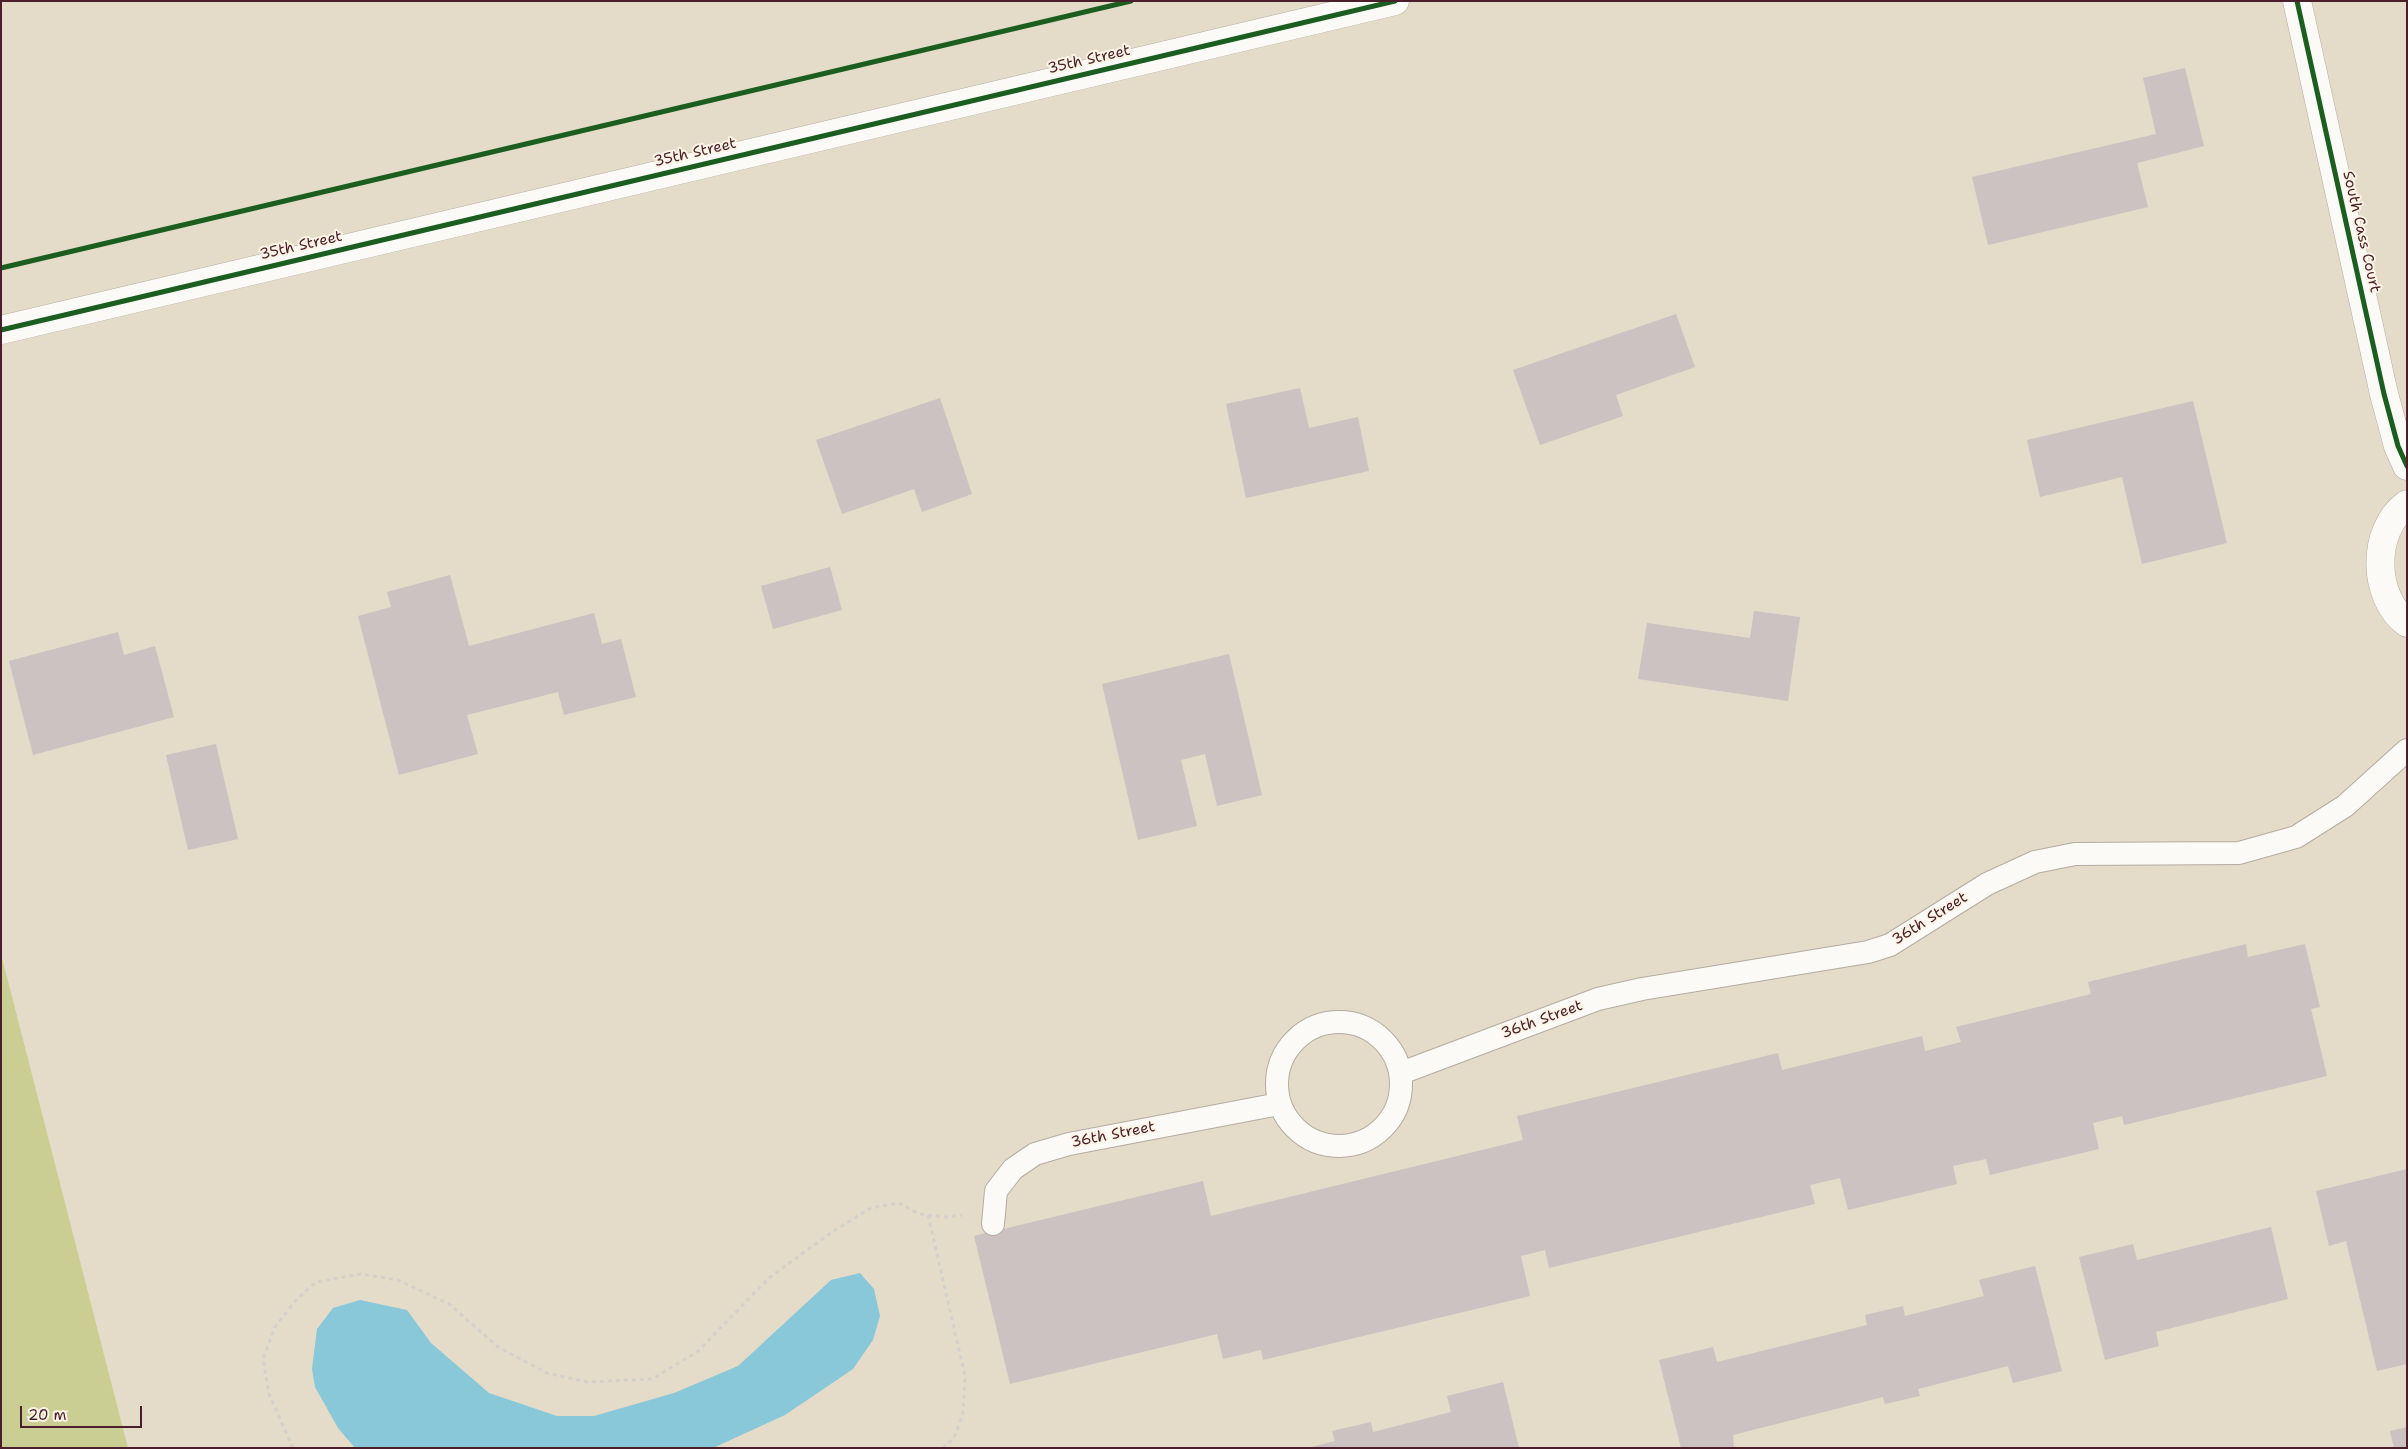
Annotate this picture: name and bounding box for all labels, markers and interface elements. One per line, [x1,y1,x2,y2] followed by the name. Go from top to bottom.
[1046,42,1132,78] street label: 35th Street
[652,135,738,171] street label: 35th Street
[2338,169,2384,295] street label: South Cass Court
[258,228,344,264] street label: 35th Street
[1889,889,1971,949] street label: 36th Street
[1499,997,1585,1043] street label: 36th Street
[1069,1118,1157,1152] street label: 36th Street
[22,1396,145,1428] scale bar
[28,1405,67,1425] text: 20 m

